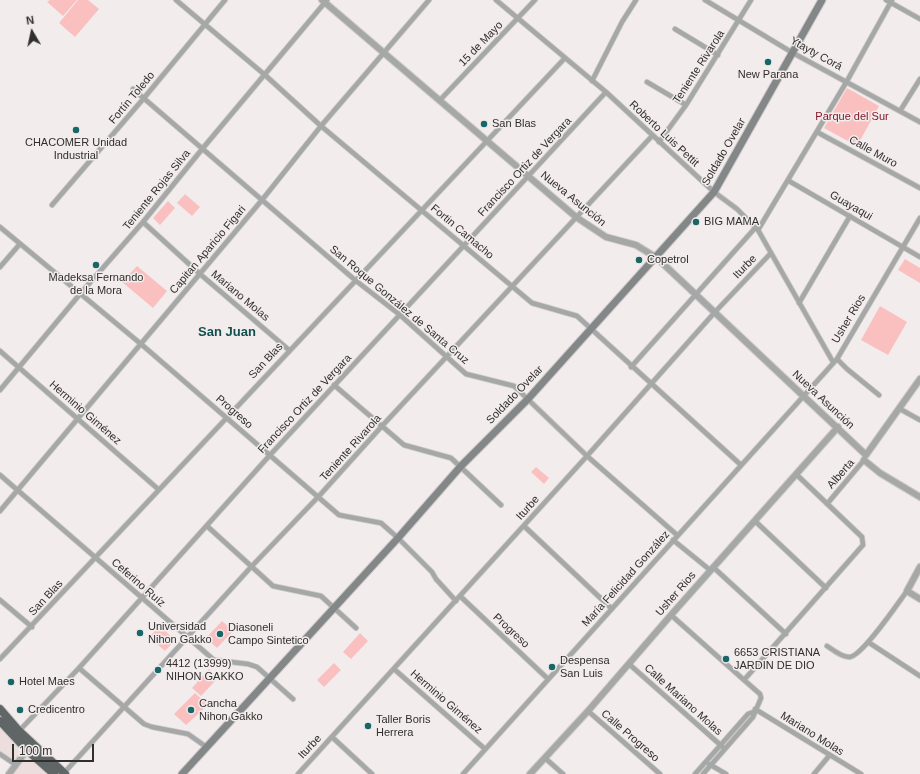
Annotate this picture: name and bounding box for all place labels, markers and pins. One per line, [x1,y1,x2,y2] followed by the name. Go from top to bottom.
[763,57,773,67] marker: New Parana
[738,68,798,82] place label: New Parana
[492,117,536,131] place label: San Blas
[479,119,489,129] marker: San Blas
[71,125,81,135] marker: CHACOMER Unidad Industrial
[25,136,127,162] place label: CHACOMER Unidad Industrial
[704,215,759,229] place label: BIG MAMA
[691,217,701,227] marker: BIG MAMA
[647,253,689,267] place label: Copetrol
[634,255,644,265] marker: Copetrol
[91,260,101,270] marker: Madeksa Fernando de la Mora
[49,271,143,297] place label: Madeksa Fernando de la Mora
[148,620,212,646] place label: Universidad Nihon Gakko
[228,621,309,647] place label: Diasoneli Campo Sintetico
[135,628,145,638] marker: Universidad Nihon Gakko
[215,629,225,639] marker: Diasoneli Campo Sintetico
[734,646,820,672] place label: 6653 CRISTIANA JARDIN DE DIO
[560,654,610,680] place label: Despensa San Luis
[721,654,731,664] marker: 6653 CRISTIANA JARDIN DE DIO
[166,657,244,683] place label: 4412 (13999) NIHON GAKKO
[547,662,557,672] marker: Despensa San Luis
[153,665,163,675] marker: 4412 (13999) NIHON GAKKO
[19,675,75,689] place label: Hotel Maes
[6,677,16,687] marker: Hotel Maes
[199,697,263,723] place label: Cancha Nihon Gakko
[28,703,85,717] place label: Credicentro
[15,705,25,715] marker: Credicentro
[186,705,196,715] marker: Cancha Nihon Gakko
[376,713,430,739] place label: Taller Boris Herrera
[363,721,373,731] marker: Taller Boris Herrera

